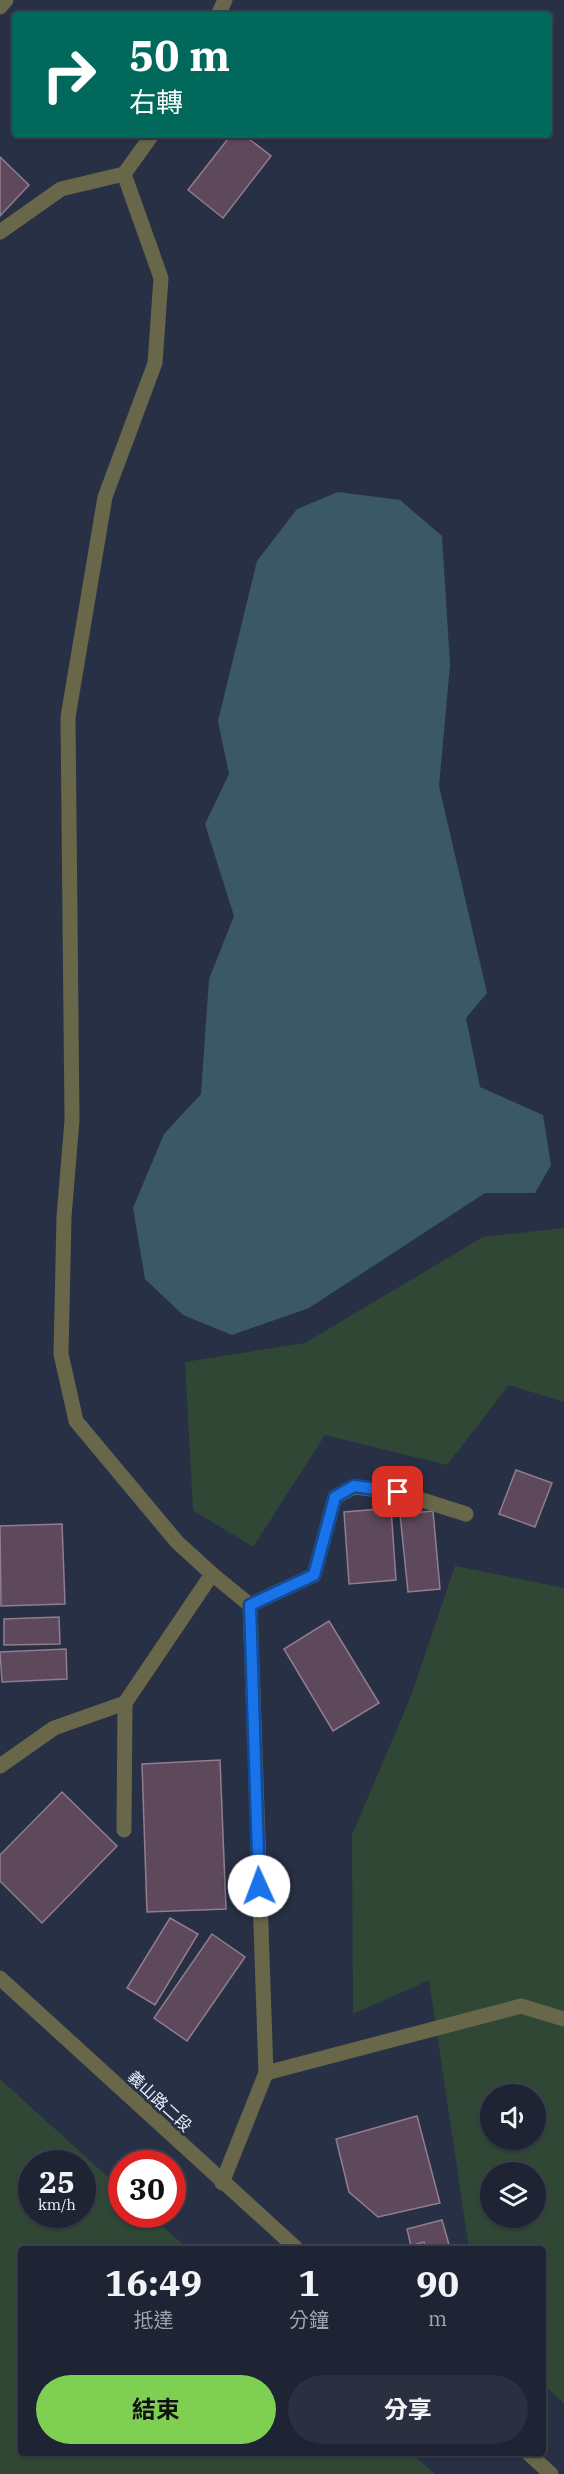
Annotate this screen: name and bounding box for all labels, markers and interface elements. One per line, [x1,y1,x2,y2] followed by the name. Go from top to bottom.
[129,28,230,83] text: 50 m
[30,36,108,114] icon: right
[129,84,183,119] text: 右轉
[372,1466,423,1517] pin
[381,1475,414,1508] icon: arrive
[227,1854,291,1918] position arrow
[124,2066,196,2136] street label: 義山路二段
[480,2084,546,2228] map controls
[480,2084,546,2150] button: sound
[108,2150,186,2228] speed limit sign: 30
[39,2162,75,2201] text: 25
[480,2162,546,2228] button: layers
[38,2195,76,2214] text: km/h
[105,2259,202,2306] text: 16:49
[298,2259,320,2306] text: 1
[416,2260,459,2307] text: 90
[428,2305,447,2332] text: m
[134,2306,174,2333] text: 抵達
[289,2306,329,2333] text: 分鐘
[36,2375,276,2444] button: 結束
[288,2375,528,2444] button: 分享

